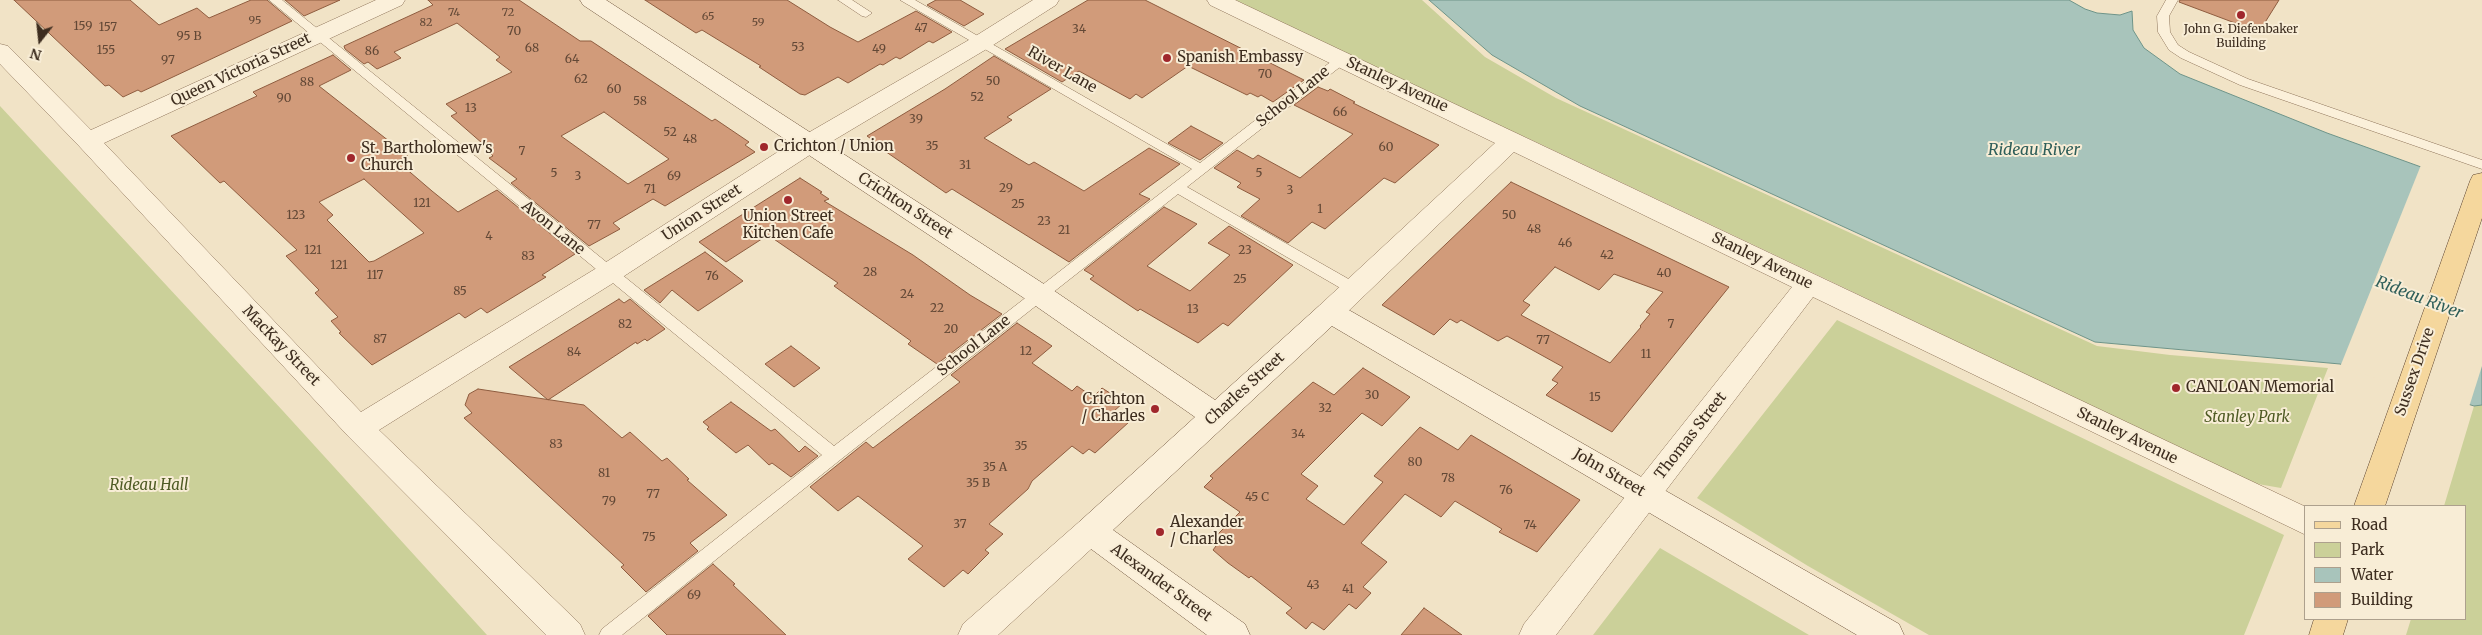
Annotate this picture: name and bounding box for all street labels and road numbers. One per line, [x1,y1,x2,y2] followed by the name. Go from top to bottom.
[168,30,314,110] street label: Queen Victoria Street
[1024,43,1100,97] street label: River Lane
[1343,54,1451,116] street label: Stanley Avenue
[1253,63,1333,131] street label: School Lane
[854,169,956,243] street label: Crichton Street
[659,181,745,245] street label: Union Street
[518,197,588,259] street label: Avon Lane
[1709,229,1815,293] street label: Stanley Avenue
[238,302,324,390] street label: MacKay Street
[934,312,1014,380] street label: School Lane
[2392,326,2438,418] street label: Sussex Drive
[1202,349,1288,429] street label: Charles Street
[1651,389,1731,483] street label: Thomas Street
[2074,404,2180,468] street label: Stanley Avenue
[1570,445,1648,501] street label: John Street
[1107,540,1215,626] street label: Alexander Street

